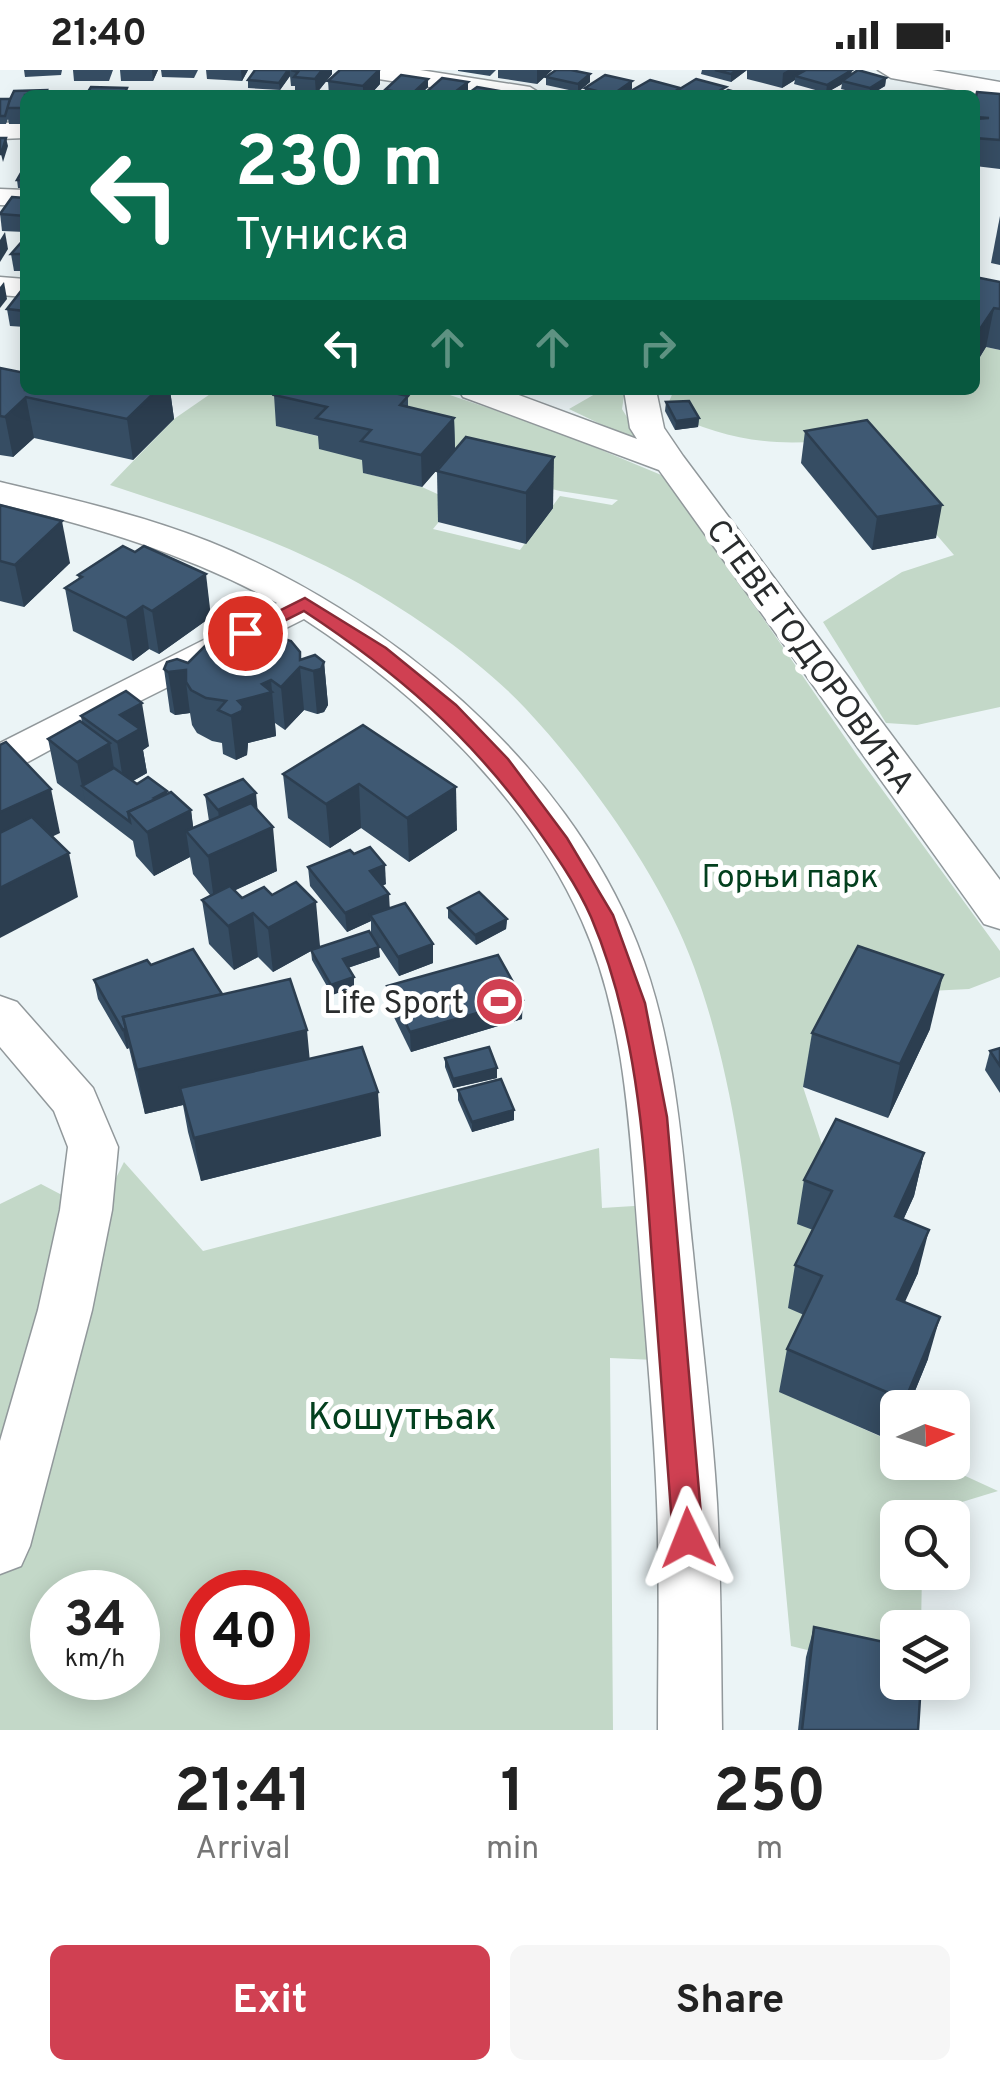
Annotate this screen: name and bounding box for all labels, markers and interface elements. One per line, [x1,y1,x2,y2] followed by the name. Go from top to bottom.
[50,11,147,60] text: 21:40
[235,122,444,211] text: 230 m
[70,130,200,260] icon: left
[235,209,409,266] text: Туниска
[315,320,370,375] icon: left
[420,320,475,375] icon: ahead
[525,320,580,375] icon: ahead
[630,320,685,375] icon: right
[695,513,922,803] street label: СТЕВЕ ТОДОРОВИЋА
[203,591,288,676] pin
[218,606,273,661] icon: arrive
[701,859,879,899] park label: Горњи парк
[473,976,525,1028] sports icon: Life Sport
[323,985,464,1025] place label: Life Sport
[880,1390,970,1480] north arrow
[880,1390,970,1700] map controls
[307,1395,497,1444] park label: Кошутњак
[636,1486,740,1590] position arrow
[880,1500,970,1590] button: search
[180,1570,310,1700] speed limit sign: 40
[64,1591,126,1654] text: 34
[880,1610,970,1700] button: layers
[65,1644,125,1676] text: km/h
[174,1757,312,1833] text: 21:41
[501,1757,525,1833] text: 1
[713,1757,826,1833] text: 250
[195,1830,291,1870] text: Arrival
[486,1830,539,1870] text: min
[756,1830,783,1870] text: m
[50,1945,490,2060] button: Exit
[510,1945,950,2060] button: Share

